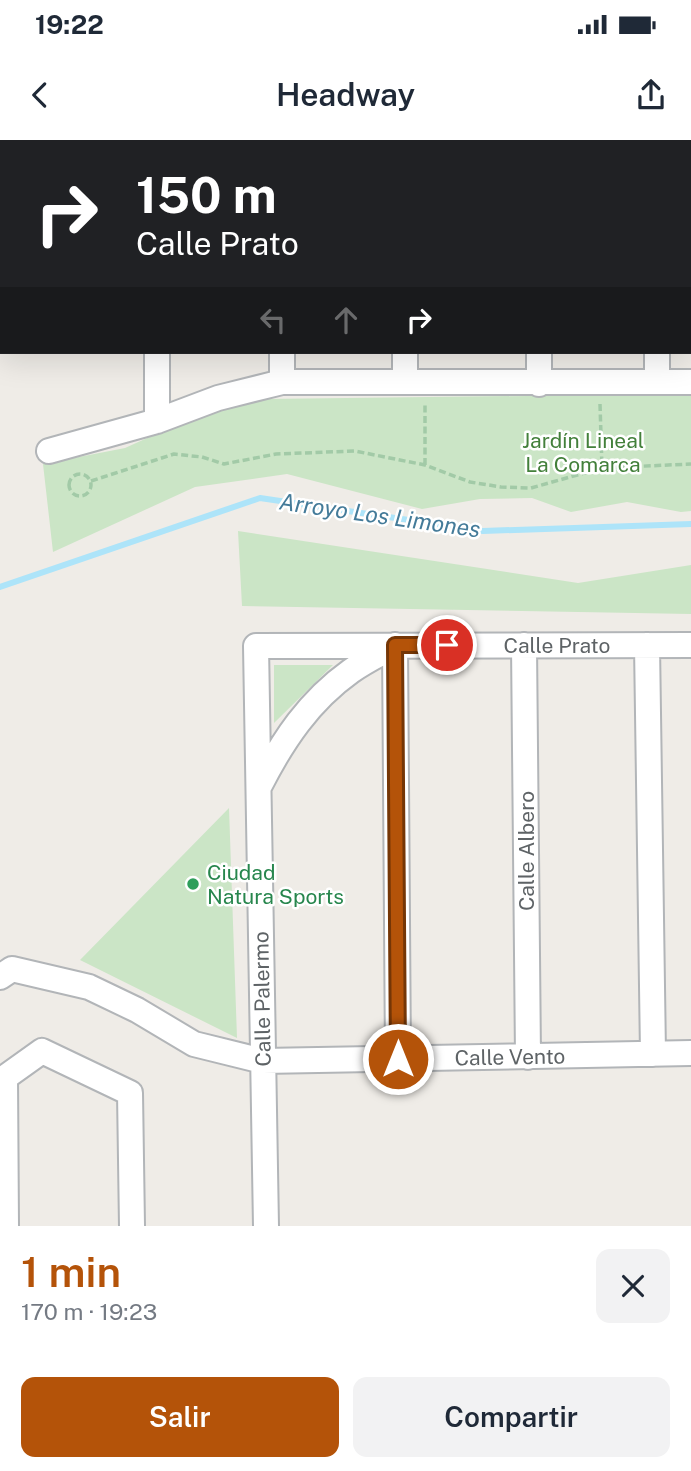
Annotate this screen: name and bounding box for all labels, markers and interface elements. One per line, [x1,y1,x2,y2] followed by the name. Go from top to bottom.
[35,9,104,40] text: 19:22
[21,76,59,114] icon: back
[276,76,415,113] text: Headway
[632,76,670,114] icon: share
[136,166,277,224] text: 150 m
[21,168,112,259] icon: right
[136,225,299,262] text: Calle Prato
[254,301,292,339] icon: left
[327,301,365,339] icon: ahead
[400,301,438,339] icon: right
[522,428,644,477] park label: Jardín Lineal La Comarca
[278,488,482,542] water label: Arroyo Los Limones
[417,615,477,675] pin
[428,626,466,664] icon: arrive
[504,633,610,658] street label: Calle Prato
[514,791,539,911] street label: Calle Albero
[207,860,344,909] place label: Ciudad Natura Sports
[185,876,201,892] marker: Ciudad Natura Sports
[248,931,276,1067] street label: Calle Palermo
[361,1022,435,1096] position arrow
[454,1044,566,1070] street label: Calle Vento
[21,1247,121,1296] text: 1 min
[596,1249,670,1323] button: close
[21,1298,157,1325] text: 170 m · 19:23
[21,1377,339,1457] button: Salir
[353,1377,670,1457] button: Compartir

